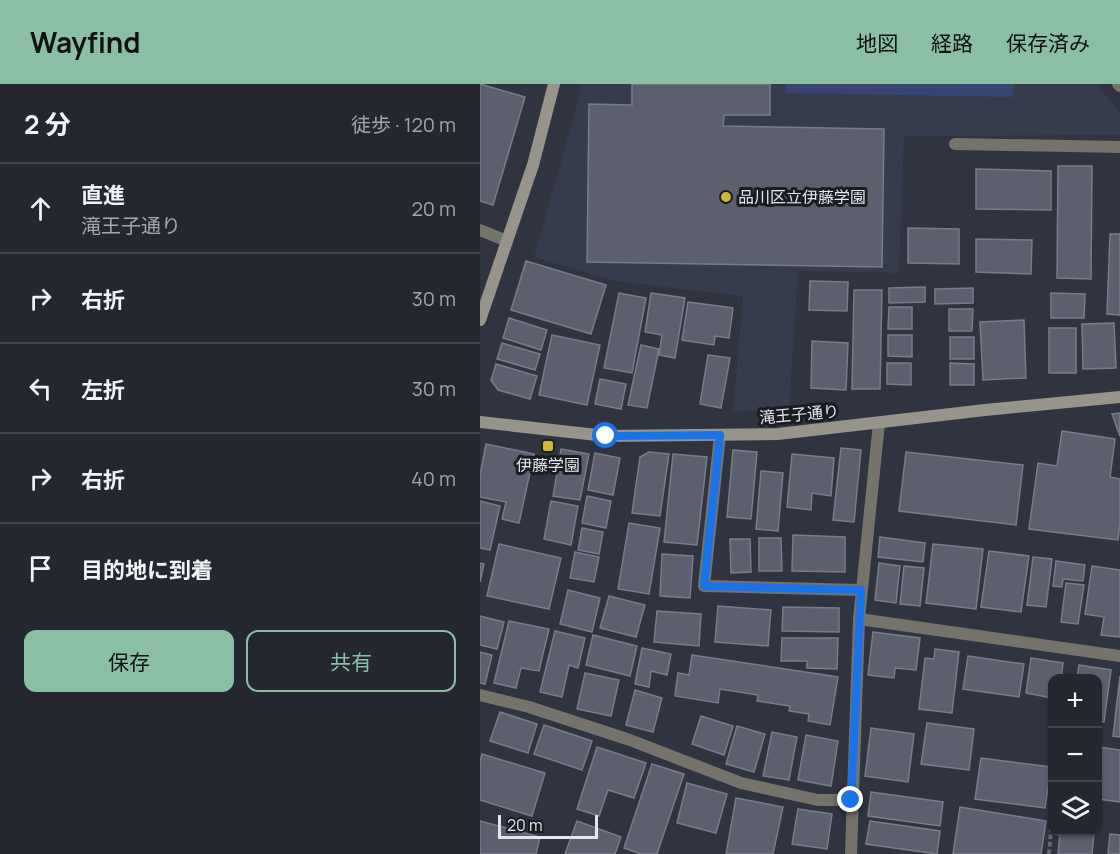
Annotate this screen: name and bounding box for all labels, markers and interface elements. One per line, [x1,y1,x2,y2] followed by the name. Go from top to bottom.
[30,23,140,61] text: Wayfind
[856,29,898,57] text: 地図
[931,29,973,57] text: 経路
[1006,29,1090,57] text: 保存済み
[24,106,71,142] text: 2 分
[351,111,456,138] text: 徒歩 · 120 m
[81,180,125,210] text: 直進
[738,186,866,208] place label: 品川区立伊藤学園
[719,190,733,204] marker: 品川区立伊藤学園
[24,192,57,225] icon: ahead
[411,195,456,222] text: 20 m
[81,212,181,239] text: 滝王子通り
[24,282,57,315] icon: right
[81,285,125,315] text: 右折
[412,285,456,312] text: 30 m
[24,372,57,405] icon: left
[81,375,125,405] text: 左折
[412,375,456,402] text: 30 m
[758,400,840,428] street label: 滝王子通り
[592,422,618,448] route start
[541,439,555,453] marker: 伊藤学園
[516,454,580,476] place label: 伊藤学園
[24,462,57,495] icon: right
[81,465,125,495] text: 右折
[411,465,456,492] text: 40 m
[24,552,57,585] icon: arrive
[81,555,213,585] text: 目的地に到着
[24,630,234,692] button: 保存
[246,630,456,692] button: 共有
[1048,674,1102,836] map controls
[1048,674,1102,728] button: +
[1048,728,1102,782] button: −
[1048,782,1102,836] button: layers
[837,786,863,812] route end
[498,812,598,840] scale bar
[507,814,543,836] text: 20 m

